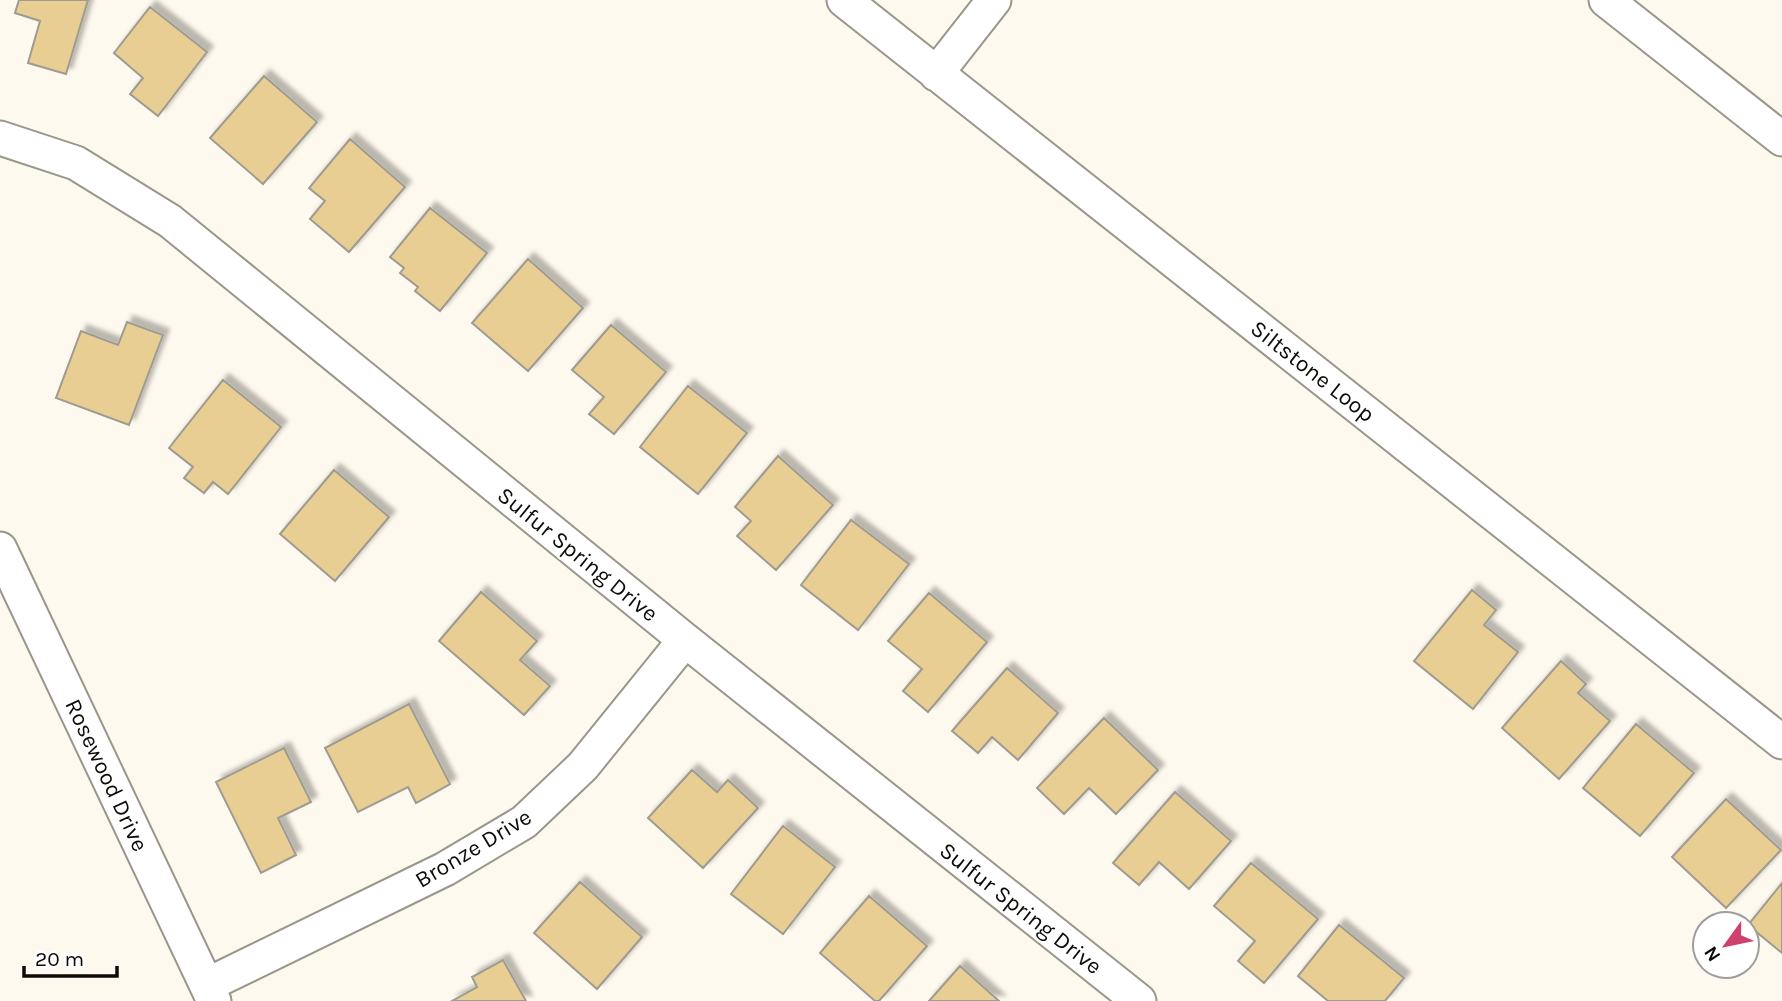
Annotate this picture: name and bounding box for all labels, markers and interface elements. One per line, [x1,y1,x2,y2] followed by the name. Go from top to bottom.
[1245,315,1380,428] street label: Siltstone Loop
[492,481,663,627] street label: Sulfur Spring Drive
[59,695,154,856] street label: Rosewood Drive
[410,803,536,894] street label: Bronze Drive
[934,837,1107,980] street label: Sulfur Spring Drive
[1691,910,1761,980] north arrow
[24,934,117,978] scale bar
[1700,942,1726,965] text: N
[35,947,84,971] text: 20 m

